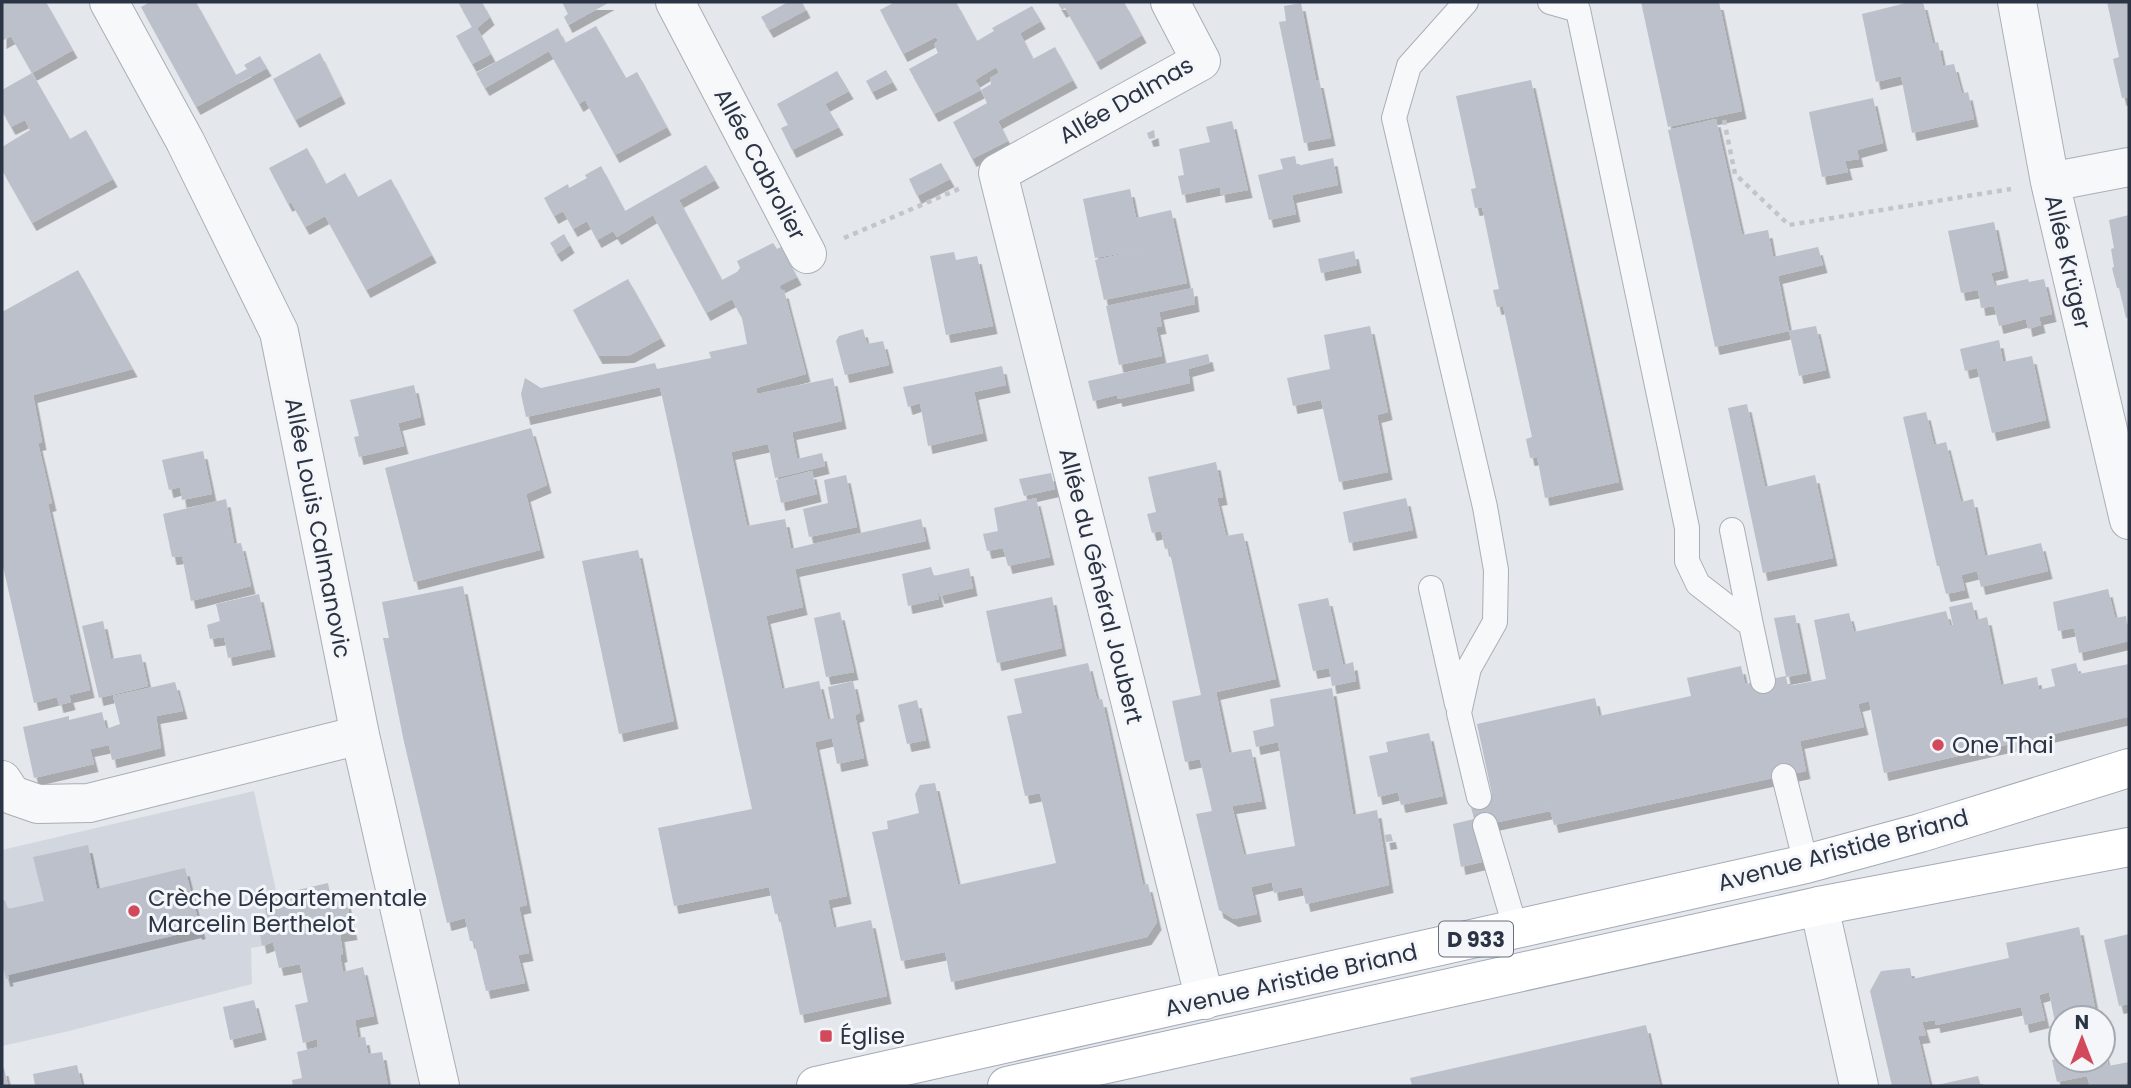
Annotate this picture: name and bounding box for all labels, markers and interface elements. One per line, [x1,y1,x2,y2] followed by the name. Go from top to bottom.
[1053,49,1199,151] street label: Allée Dalmas
[706,82,814,246] street label: Allée Cabrolier
[2037,192,2099,332] street label: Allée Krüger
[277,395,359,661] street label: Allée Louis Calmanovic
[1051,445,1151,727] street label: Allée du Général Joubert
[1952,729,2054,761] place label: One Thai
[1930,737,1946,753] marker: One Thai
[1714,801,1972,899] street label: Avenue Aristide Briand
[148,882,427,940] place label: Crèche Départementale Marcelin Berthelot
[126,903,142,919] marker: Crèche Départementale Marcelin Berthelot
[1439,922,1513,956] road number: D 933
[1162,935,1420,1025] street label: Avenue Aristide Briand
[2047,1004,2117,1074] north arrow
[2075,1009,2089,1036] text: N
[840,1020,905,1052] place label: Église
[818,1028,834,1044] marker: Église

